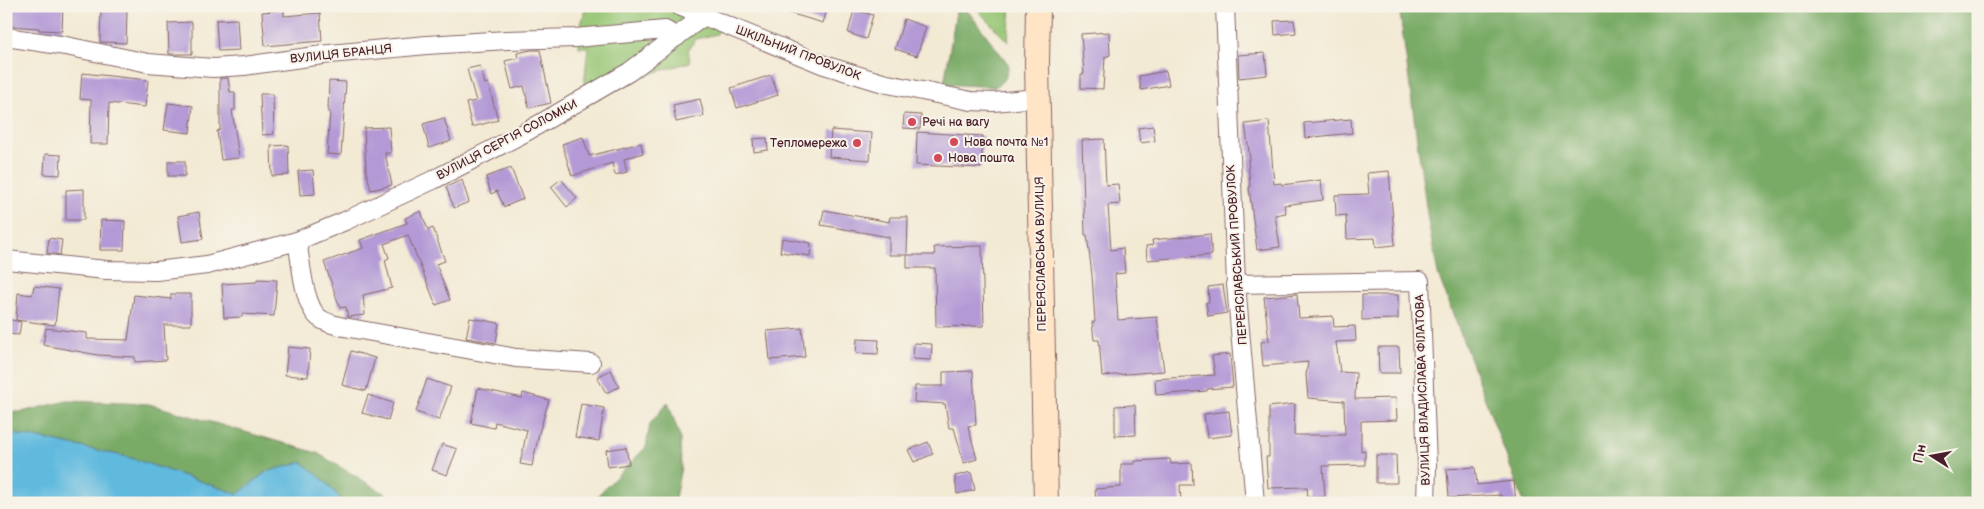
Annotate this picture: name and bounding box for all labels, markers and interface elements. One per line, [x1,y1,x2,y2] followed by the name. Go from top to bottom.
[733,22,863,84] street label: ШКІЛЬНИЙ ПРОВУЛОК
[289,41,393,67] street label: ВУЛИЦЯ БРАНЦЯ
[434,96,580,184] street label: ВУЛИЦЯ СЕРГІЯ СОЛОМКИ
[922,115,990,130] place label: Речі на вагу
[906,116,918,128] marker: Речі на вагу
[964,135,1048,150] place label: Нова почта №1
[770,136,847,151] place label: Тепломережа
[948,136,960,148] marker: Нова почта №1
[851,137,863,149] marker: Тепломережа
[948,151,1015,166] place label: Нова пошта
[932,152,944,164] marker: Нова пошта
[1223,164,1251,346] street label: ПЕРЕЯСЛАВСЬКИЙ ПРОВУЛОК
[1032,176,1050,332] street label: ПЕРЕЯСЛАВСЬКА ВУЛИЦЯ
[1412,293,1434,486] street label: ВУЛИЦЯ ВЛАДИСЛАВА ФІЛАТОВА
[1906,432,1956,482] north arrow
[1910,443,1930,464] text: Пн

